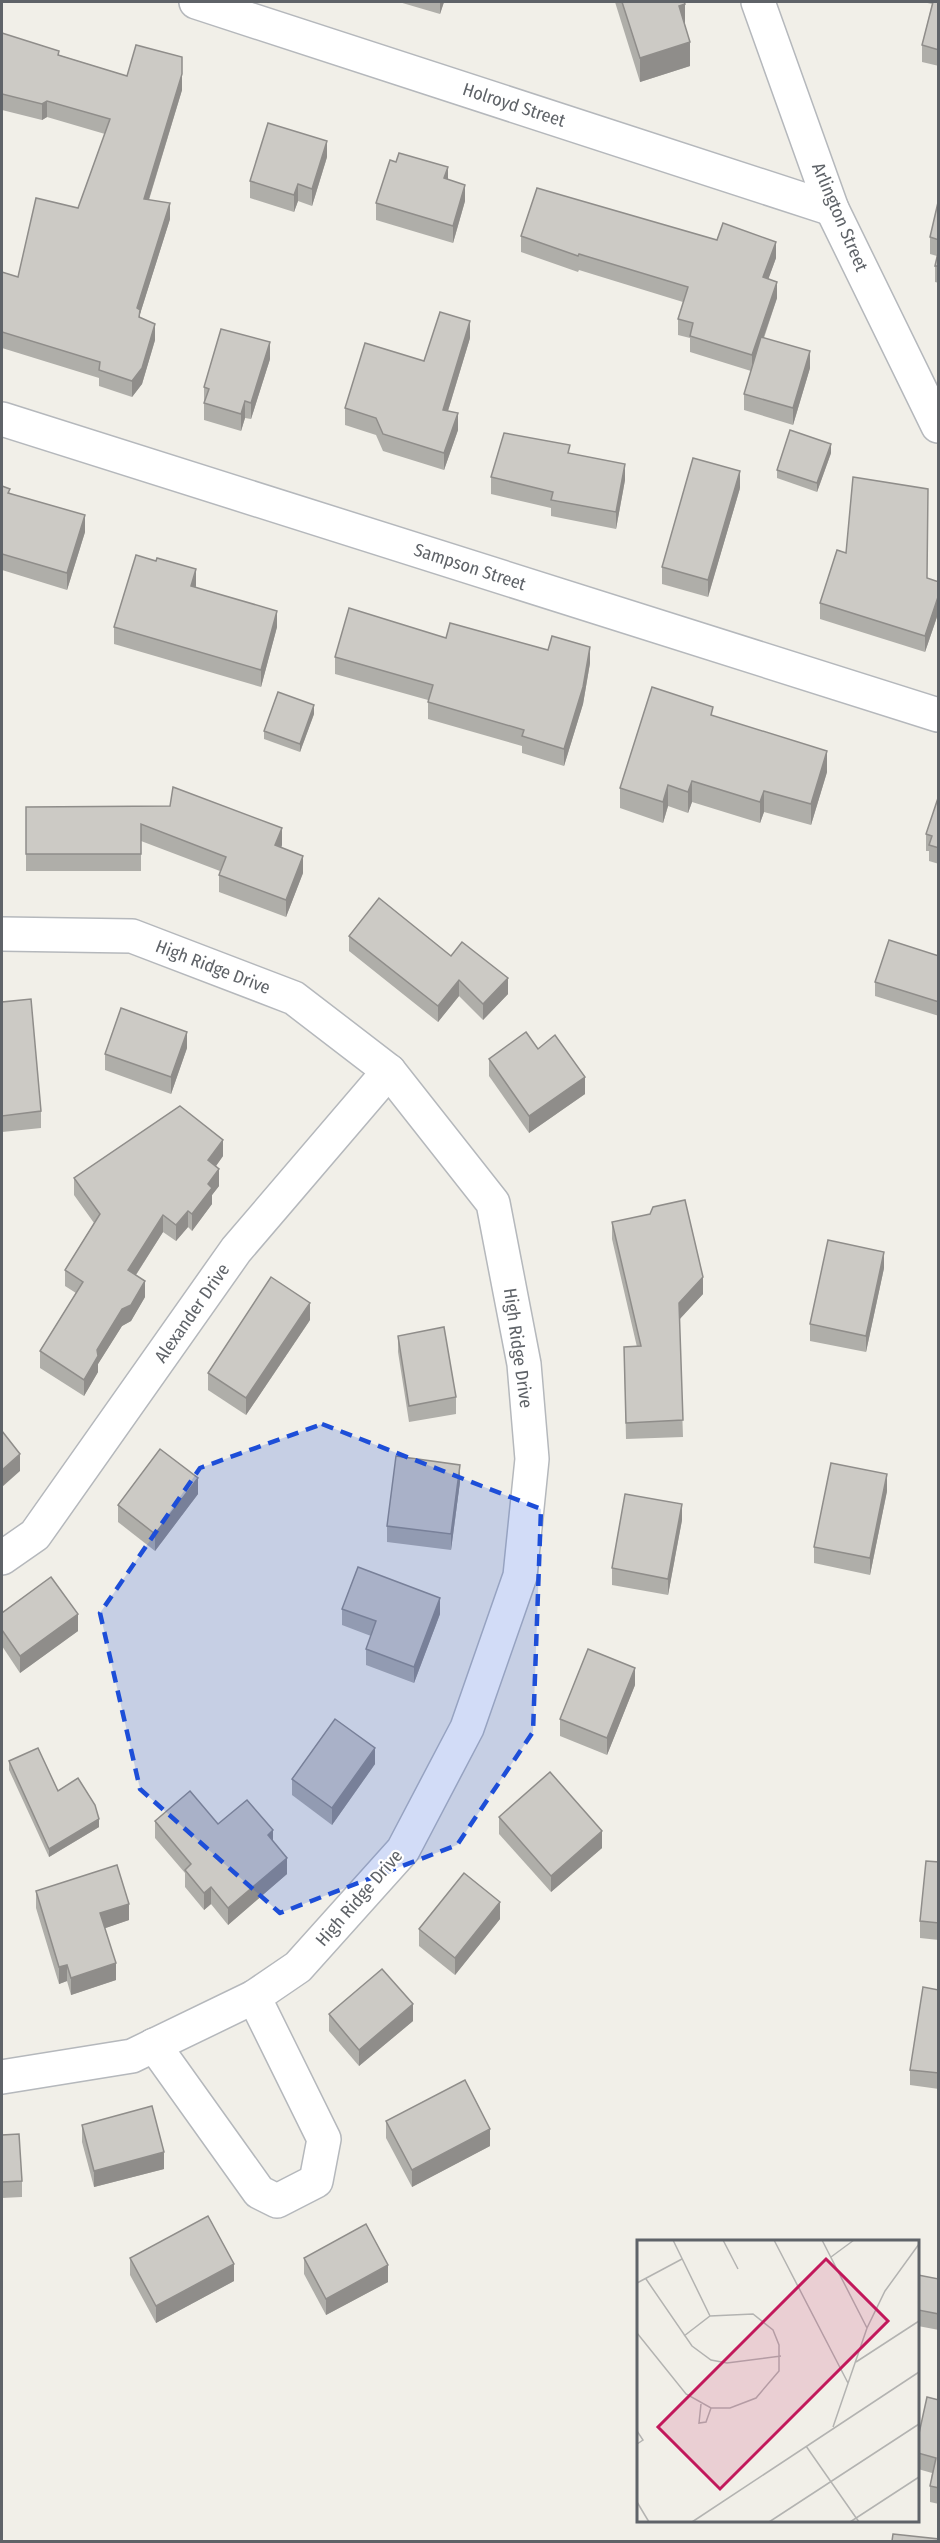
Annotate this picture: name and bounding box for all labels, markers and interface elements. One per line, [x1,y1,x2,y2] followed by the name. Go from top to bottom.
[460,78,568,132] street label: Holroyd Street
[807,159,873,275] street label: Arlington Street
[411,539,529,595] street label: Sampson Street
[153,935,274,999] street label: High Ridge Drive
[150,1259,234,1367] street label: Alexander Drive
[499,1287,537,1410] street label: High Ridge Drive
[311,1845,407,1951] street label: High Ridge Drive
[637,2240,919,2522] inset map

